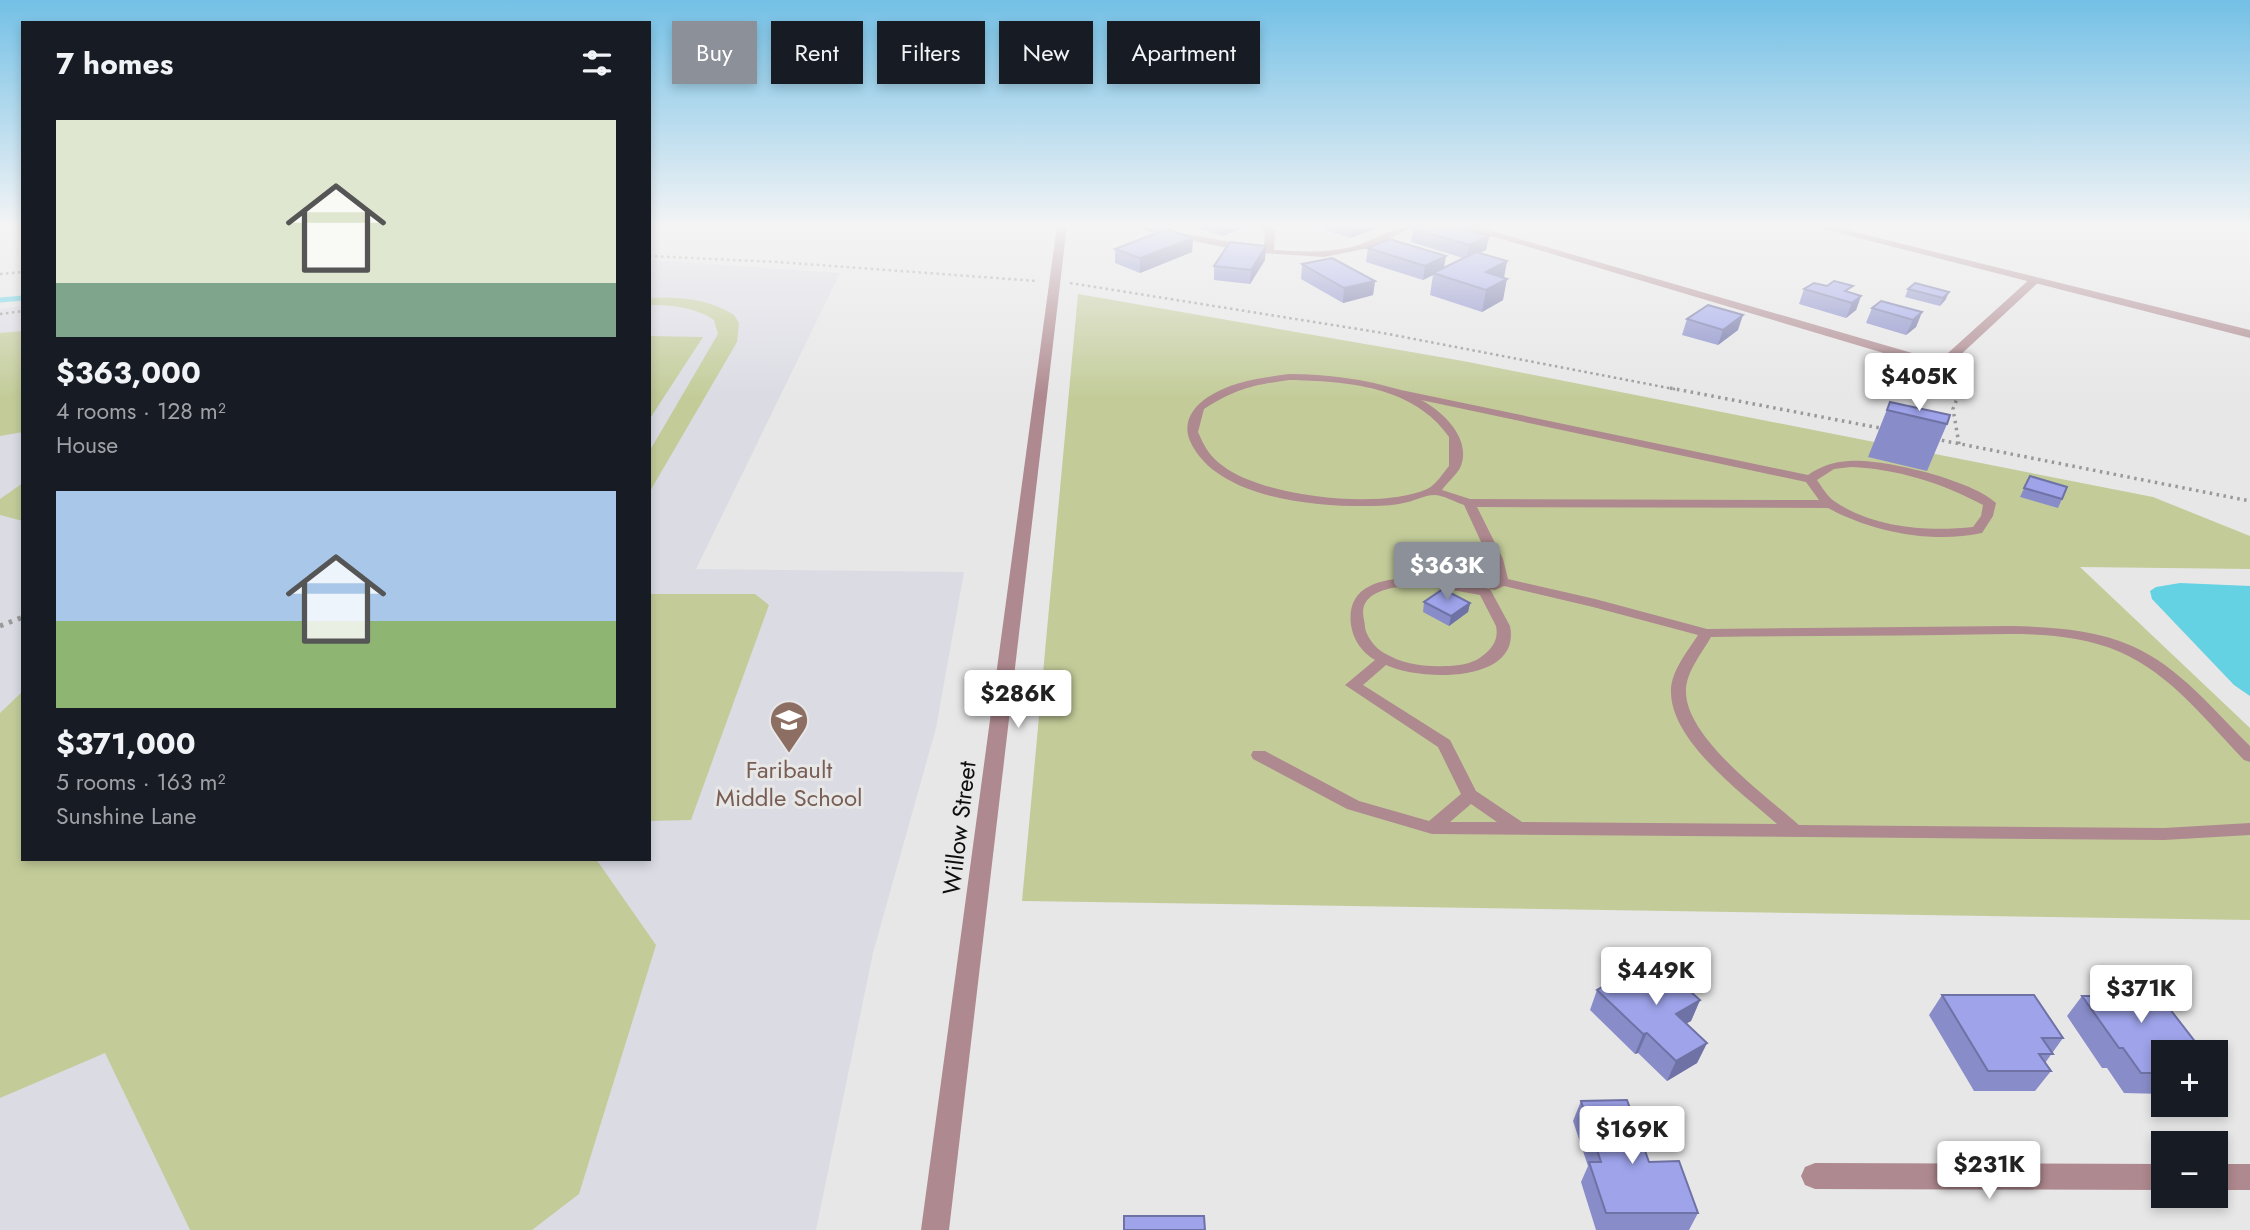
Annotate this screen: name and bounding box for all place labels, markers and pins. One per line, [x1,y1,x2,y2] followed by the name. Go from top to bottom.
[1870,354,1968,413] pin: $405K
[1398,542,1496,602] pin: $363K
[969,670,1067,730] pin: $286K
[768,699,810,754] school or university icon: Faribault Middle School
[715,752,863,815] place label: Faribault Middle School
[1607,948,1705,1007] pin: $449K
[2092,965,2190,1025] pin: $371K
[1583,1106,1681,1166] pin: $169K
[1940,1142,2038,1201] pin: $231K

